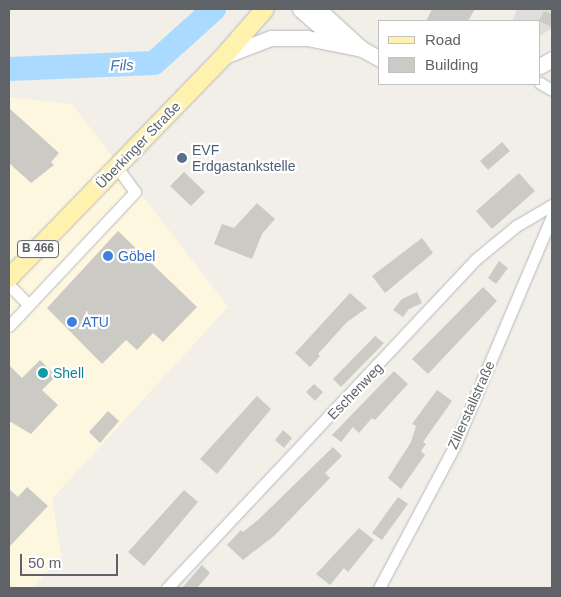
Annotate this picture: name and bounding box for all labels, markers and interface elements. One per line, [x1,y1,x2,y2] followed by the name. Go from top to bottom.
[378,20,541,85] legend
[425,31,461,48] text: Road
[110,56,134,74] water label: Fils
[425,56,478,73] text: Building
[92,98,184,192] street label: Überkinger Straße
[192,142,296,174] place label: EVF Erdgastankstelle
[176,152,188,164] marker: EVF Erdgastankstelle
[17,240,59,258] road number: B 466
[118,248,155,264] place label: Göbel
[102,250,114,262] marker: Göbel
[82,314,109,330] place label: ATU
[66,316,78,328] marker: ATU
[444,358,498,452] street label: Zillerstallstraße
[324,359,386,423] street label: Eschenweg
[53,365,84,381] place label: Shell
[37,367,49,379] marker: Shell
[22,544,120,576] scale bar
[28,554,61,571] text: 50 m

